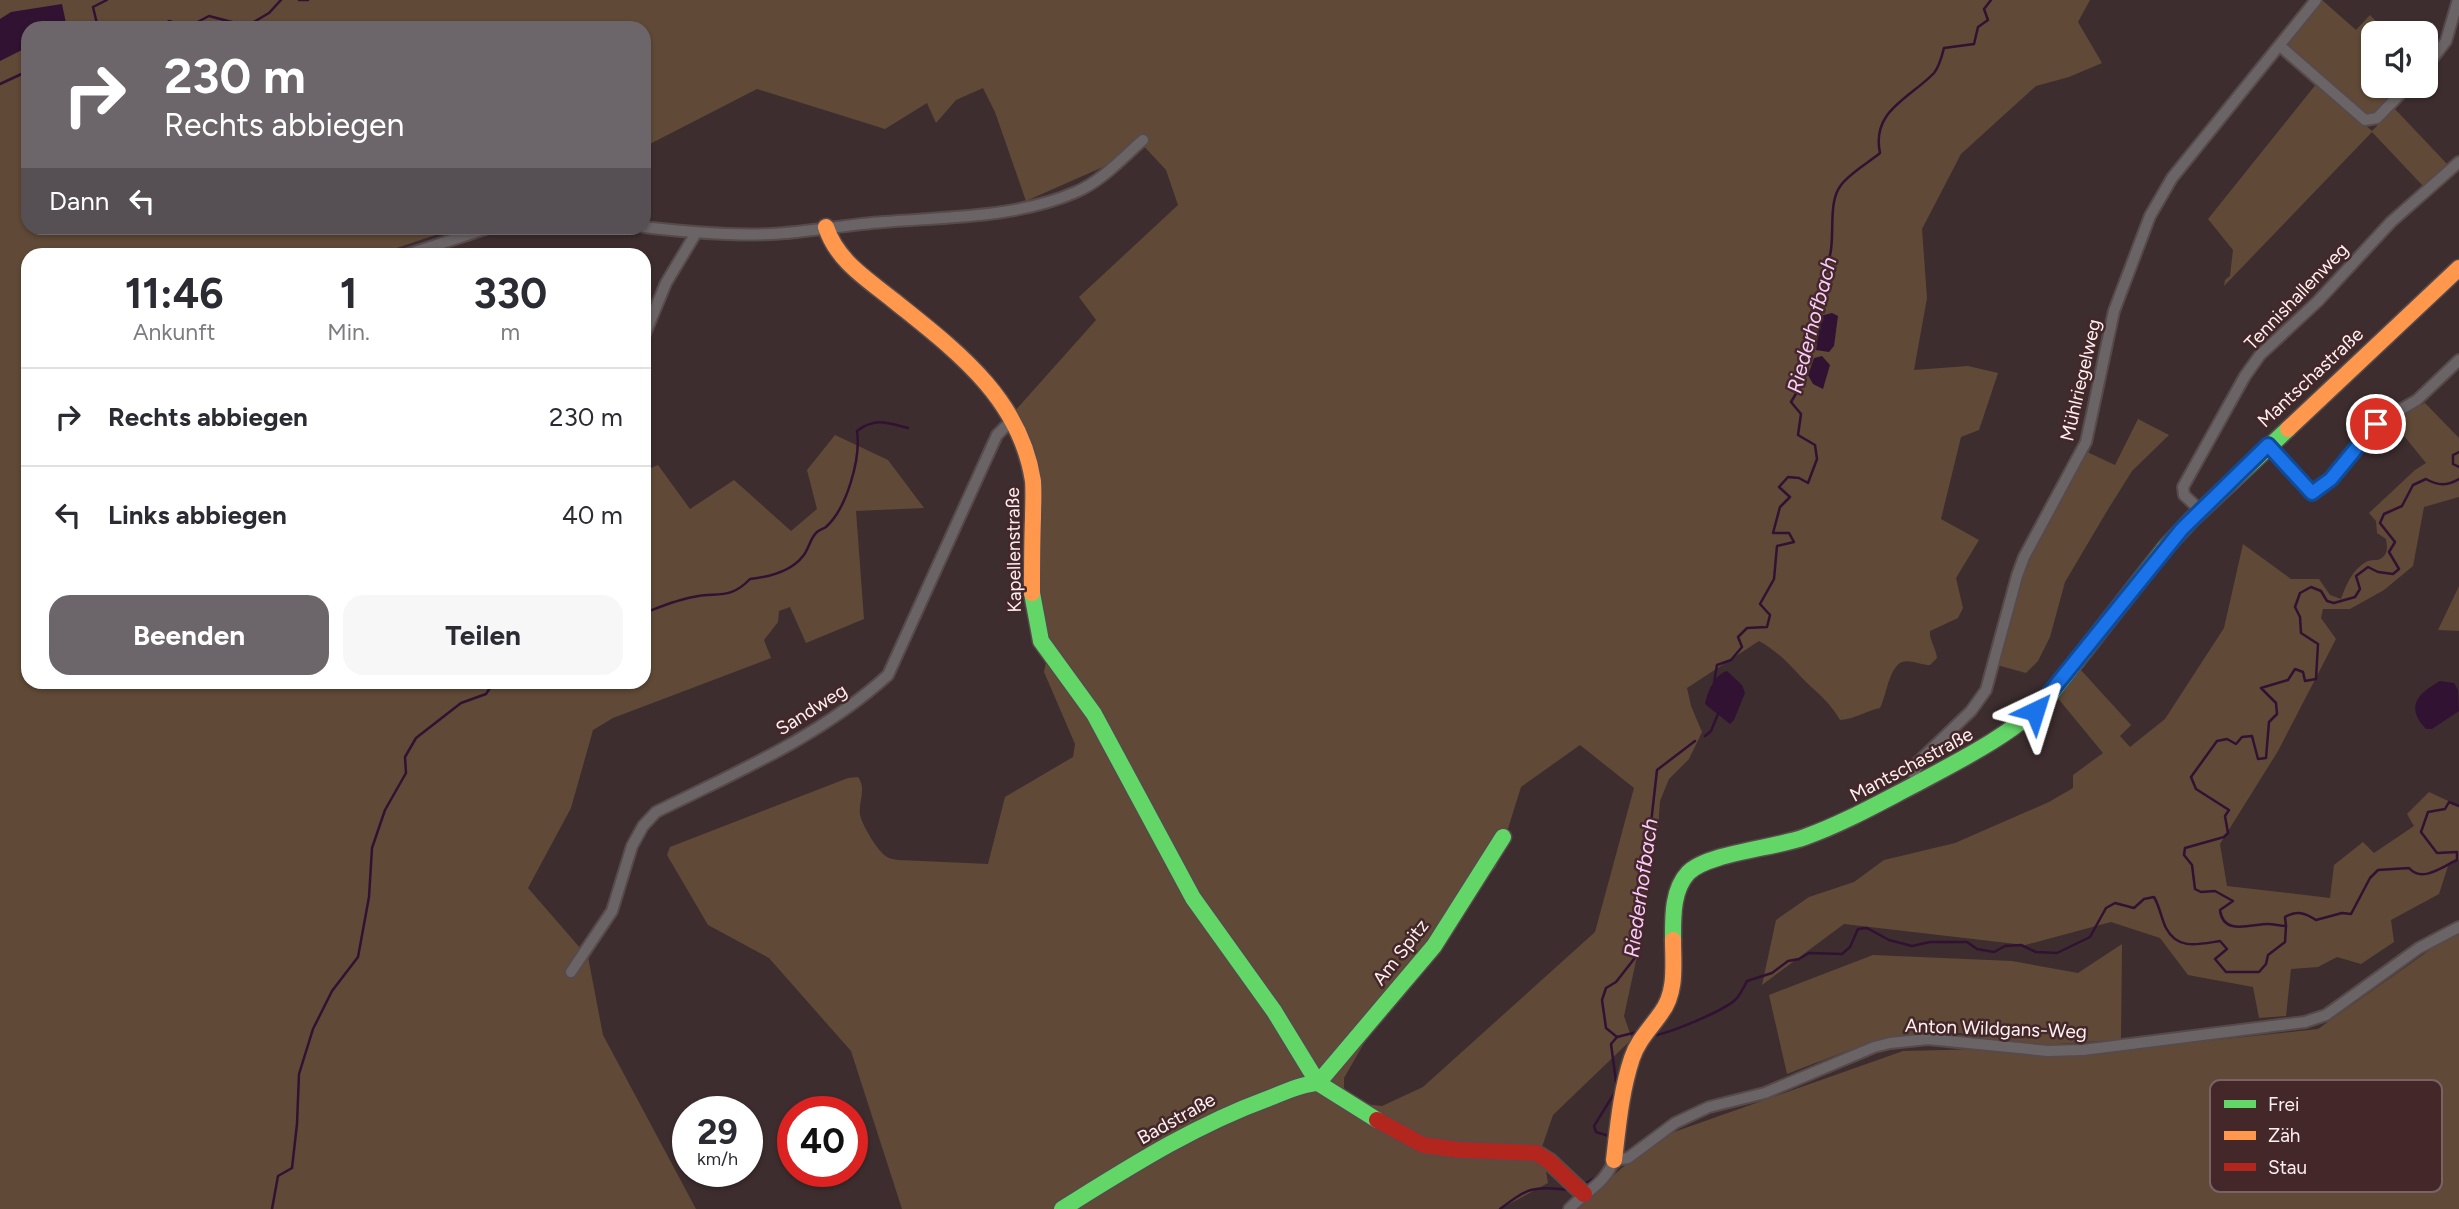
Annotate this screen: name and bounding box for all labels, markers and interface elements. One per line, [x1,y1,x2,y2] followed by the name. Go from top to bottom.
[2361,21,2438,98] map controls
[2361,21,2438,98] button: sound
[164,46,306,105] text: 230 m
[49,49,140,140] icon: right
[164,106,404,144] text: Rechts abbiegen
[123,182,161,220] icon: left
[49,185,109,217] text: Dann
[2240,238,2353,355] street label: Tennishallenweg
[1781,254,1842,396] water label: Riederhofbach
[125,268,224,319] text: 11:46
[340,268,357,319] text: 1
[473,268,547,319] text: 330
[2055,317,2106,443] street label: Mühlriegelweg
[133,318,215,346] text: Ankunft
[327,318,370,346] text: Min.
[501,318,520,346] text: m
[2253,323,2368,432] street label: Mantschastraße
[2346,394,2406,454] pin
[49,398,87,436] icon: right
[108,401,308,433] text: Rechts abbiegen
[549,401,623,433] text: 230 m
[2357,405,2395,443] icon: arrive
[1001,487,1026,613] street label: Kapellenstraße
[49,496,87,534] icon: left
[108,499,287,531] text: Links abbiegen
[562,499,623,531] text: 40 m
[49,595,329,675] button: Beenden
[343,595,623,675] button: Teilen
[1998,674,2072,748] position arrow
[772,679,851,740] street label: Sandweg
[1846,722,1977,807] street label: Mantschastraße
[1618,817,1663,959] water label: Riederhofbach
[1367,915,1433,990] street label: Am Spitz
[1905,1014,2087,1043] street label: Anton Wildgans-Weg
[2210,1080,2442,1192] legend
[1133,1088,1219,1149] street label: Badstraße
[2268,1093,2299,1116] text: Frei
[777,1096,868,1187] speed limit sign: 40
[697,1111,738,1153] text: 29
[2268,1124,2300,1147] text: Zäh
[697,1148,738,1170] text: km/h
[2268,1156,2307,1179] text: Stau

